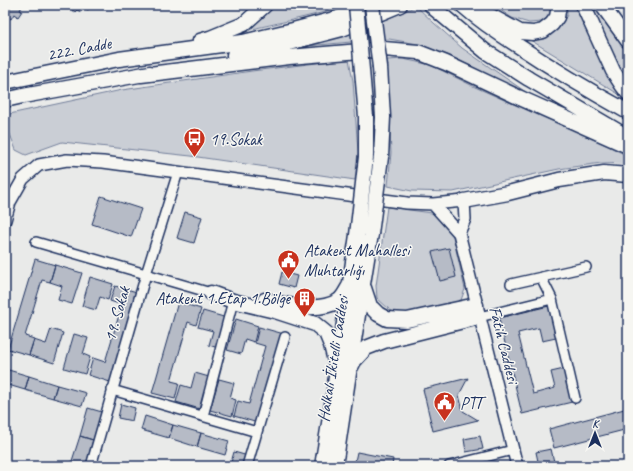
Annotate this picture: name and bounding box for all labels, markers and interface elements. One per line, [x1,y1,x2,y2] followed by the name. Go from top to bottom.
[45,32,114,65] street label: 222. Cadde
[181,126,207,159] bus stop icon: 19.Sokak
[210,129,264,150] place label: 19.Sokak
[304,240,412,281] place label: Atakent Mahallesi Muhtarlığı
[275,247,301,280] public building icon: Atakent Mahallesi Muhtarlığı
[99,282,135,344] street label: 19. Sokak
[292,285,318,318] building icon: Atakent 1.Etap 1.Bölge
[155,288,291,309] place label: Atakent 1.Etap 1.Bölge
[313,292,354,423] street label: Halkalı İkitelli Caddesi
[484,304,524,387] street label: Fatih Caddesi
[431,390,457,423] public building icon: PTT
[460,393,487,414] place label: PTT
[575,413,615,453] north arrow
[592,416,600,430] text: K

